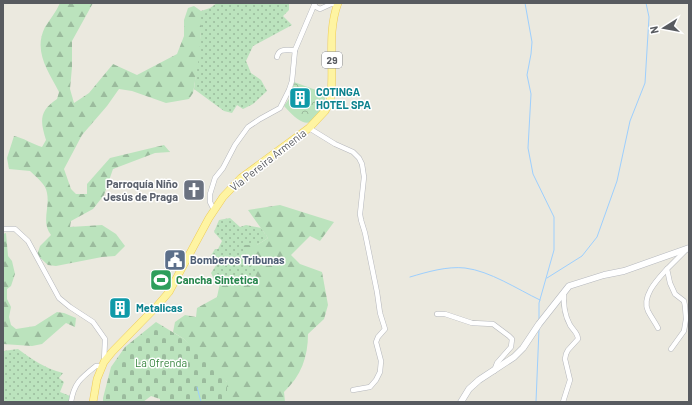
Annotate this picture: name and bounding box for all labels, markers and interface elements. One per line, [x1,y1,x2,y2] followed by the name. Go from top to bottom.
[644,8,684,48] north arrow
[647,25,661,35] text: N
[322,52,342,68] road number: 29
[287,85,313,111] building icon: COTINGA HOTEL SPA
[316,85,371,111] place label: COTINGA HOTEL SPA
[227,126,308,193] street label: Vía Pereira Armenia
[104,177,178,203] place label: Parroquía Niño Jesús de Praga
[181,177,207,203] church icon: Parroquía Niño Jesús de Praga
[162,247,188,273] public building icon: Bomberos Tribunas
[190,253,285,266] place label: Bomberos Tribunas
[148,267,174,293] sports icon: Cancha Sintetica
[176,273,259,286] place label: Cancha Sintetica
[107,295,133,321] building icon: Metalicas
[136,301,183,314] place label: Metalicas
[135,356,187,369] park label: La Ofrenda

